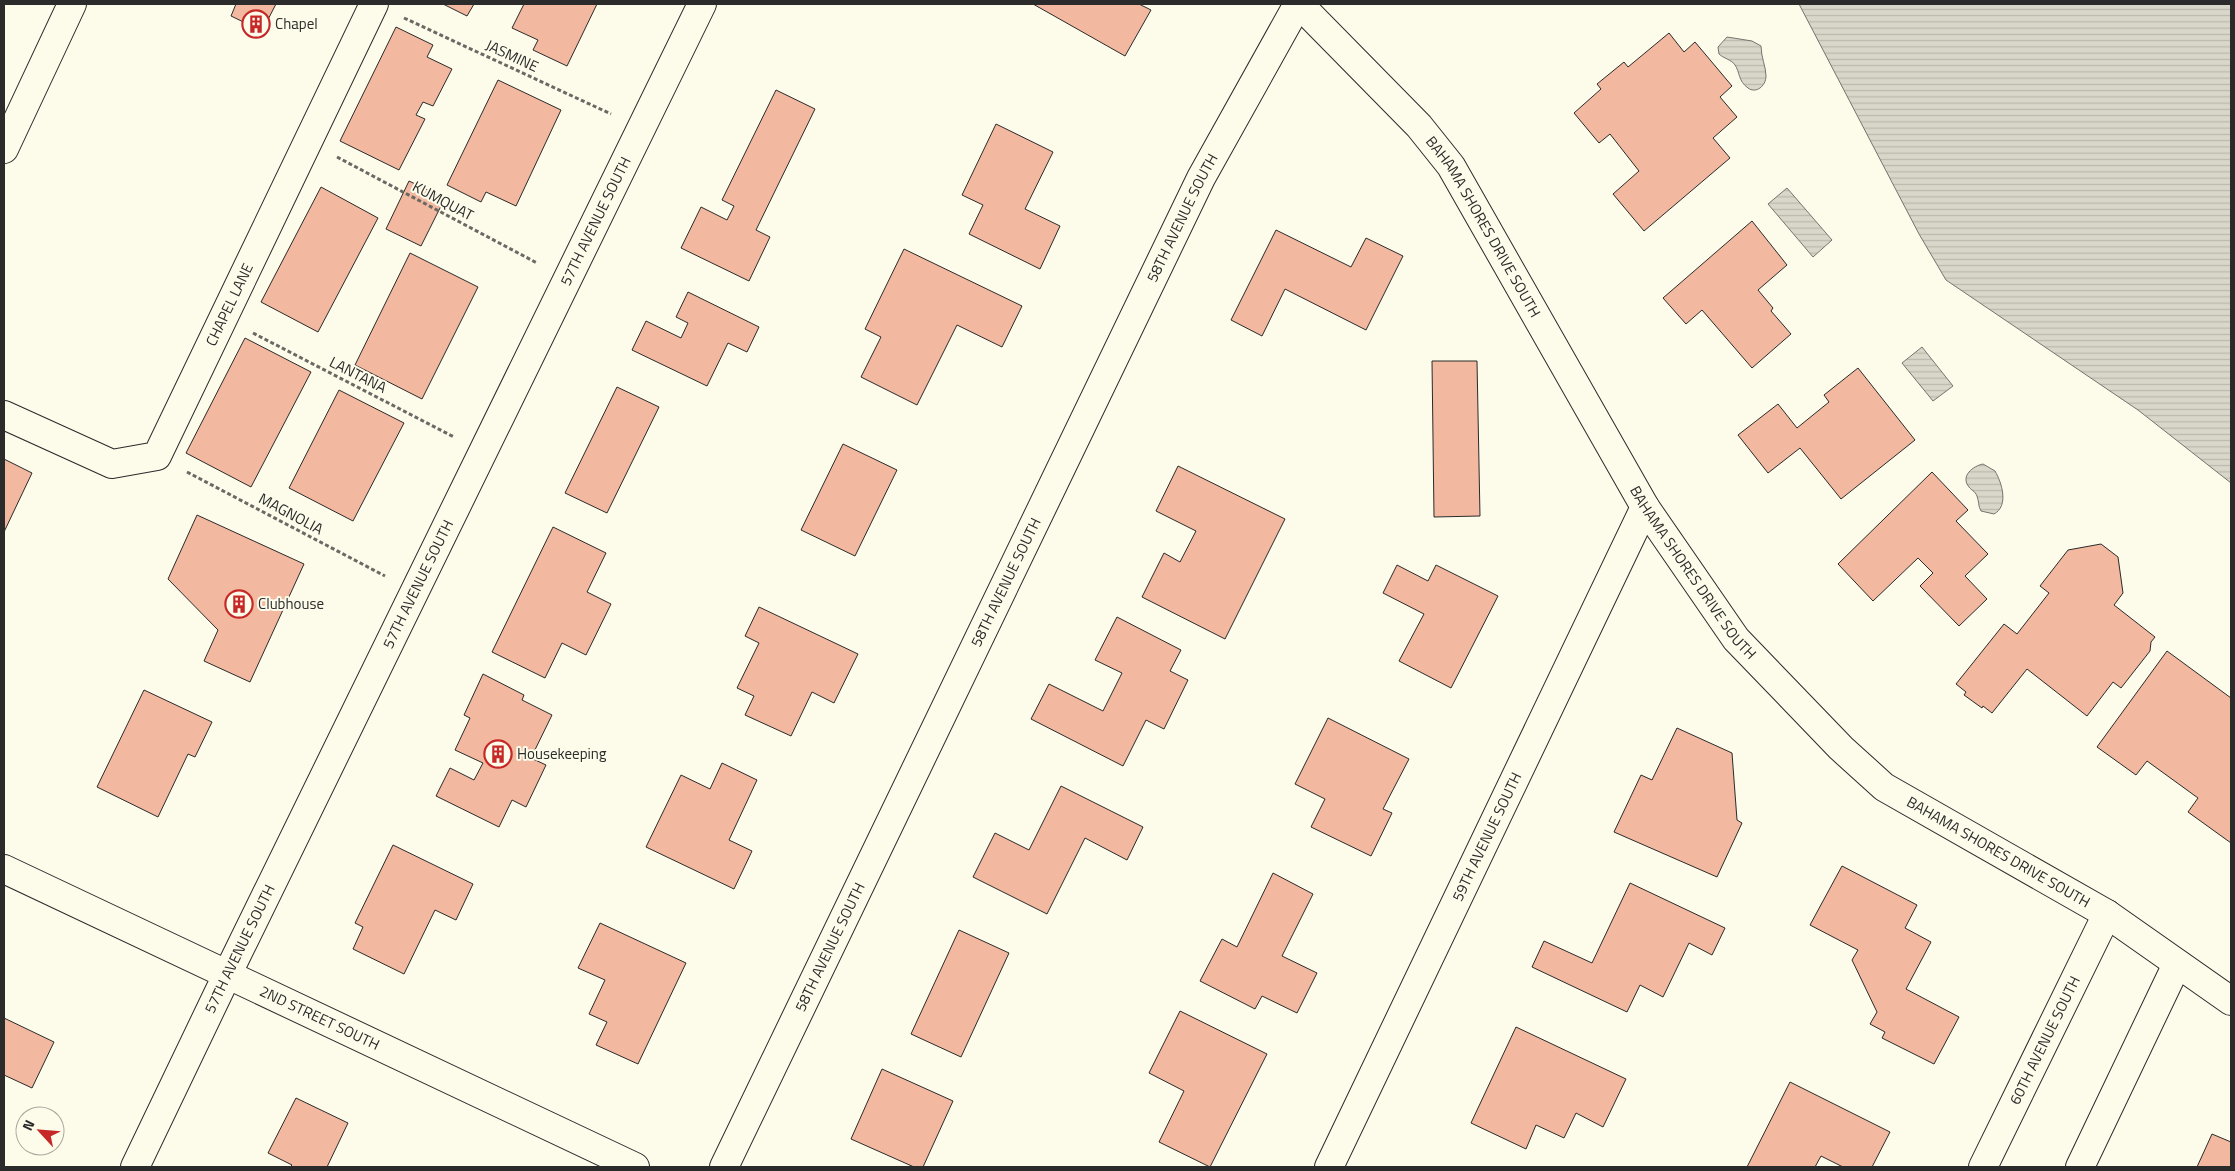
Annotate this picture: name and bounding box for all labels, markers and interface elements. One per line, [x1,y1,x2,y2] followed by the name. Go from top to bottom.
[241,9,271,39] building icon: Chapel
[275,12,318,35] place label: Chapel
[482,33,542,78] street label: JASMINE
[1420,131,1547,321] street label: BAHAMA SHORES DRIVE SOUTH
[1140,149,1223,286] street label: 58TH AVENUE SOUTH
[554,153,637,289] street label: 57TH AVENUE SOUTH
[409,175,478,226] street label: KUMQUAT
[199,259,259,350] street label: CHAPEL LANE
[326,350,391,399] street label: LANTANA
[1624,481,1762,665] street label: BAHAMA SHORES DRIVE SOUTH
[255,487,328,540] street label: MAGNOLIA
[965,514,1046,651] street label: 58TH AVENUE SOUTH
[376,516,459,652] street label: 57TH AVENUE SOUTH
[224,589,254,619] building icon: Clubhouse
[258,592,324,615] place label: Clubhouse
[483,739,513,769] building icon: Housekeeping
[517,742,607,765] place label: Housekeeping
[1446,768,1527,905] street label: 59TH AVENUE SOUTH
[1903,790,2095,913] street label: BAHAMA SHORES DRIVE SOUTH
[789,879,871,1015] street label: 58TH AVENUE SOUTH
[198,880,281,1017] street label: 57TH AVENUE SOUTH
[2003,972,2086,1108] street label: 60TH AVENUE SOUTH
[256,979,384,1056] street label: 2ND STREET SOUTH
[15,1106,65,1156] north arrow
[16,1116,39,1134] text: N

